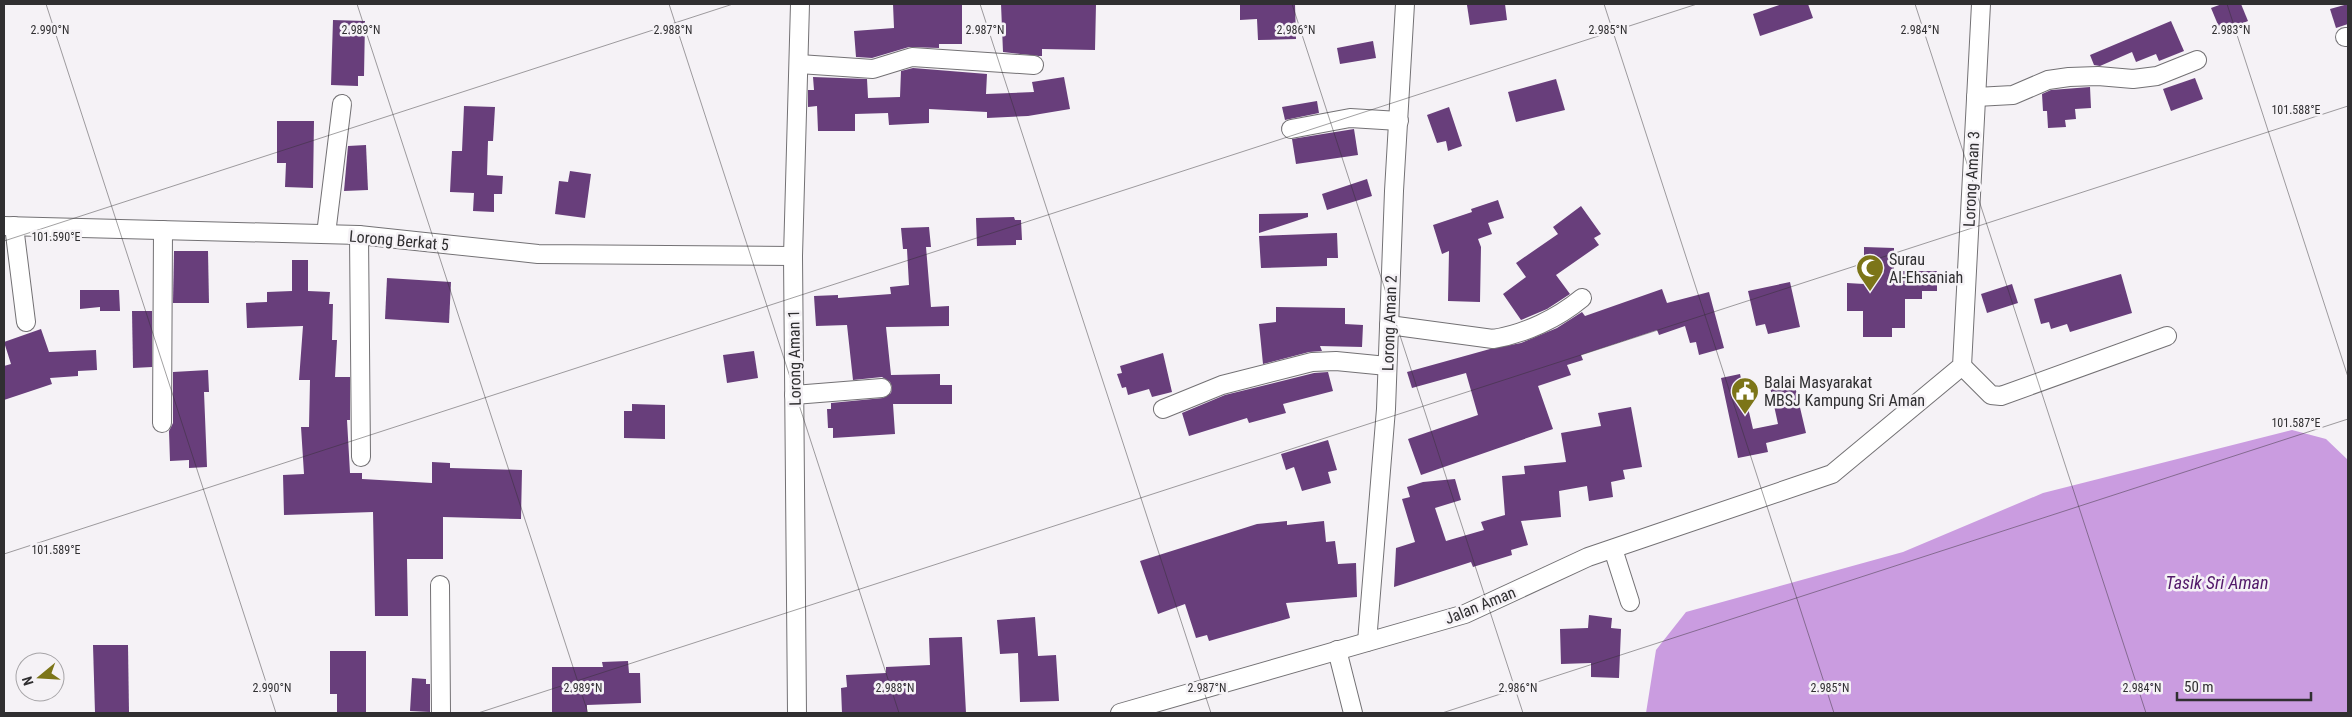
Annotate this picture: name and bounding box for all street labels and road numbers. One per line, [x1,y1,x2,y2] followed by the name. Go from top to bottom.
[1960,131,1983,227] street label: Lorong Aman 3
[348,227,450,254] street label: Lorong Berkat 5
[1378,275,1401,371] street label: Lorong Aman 2
[784,310,805,406] street label: Lorong Aman 1
[1442,583,1518,628] street label: Jalan Aman

